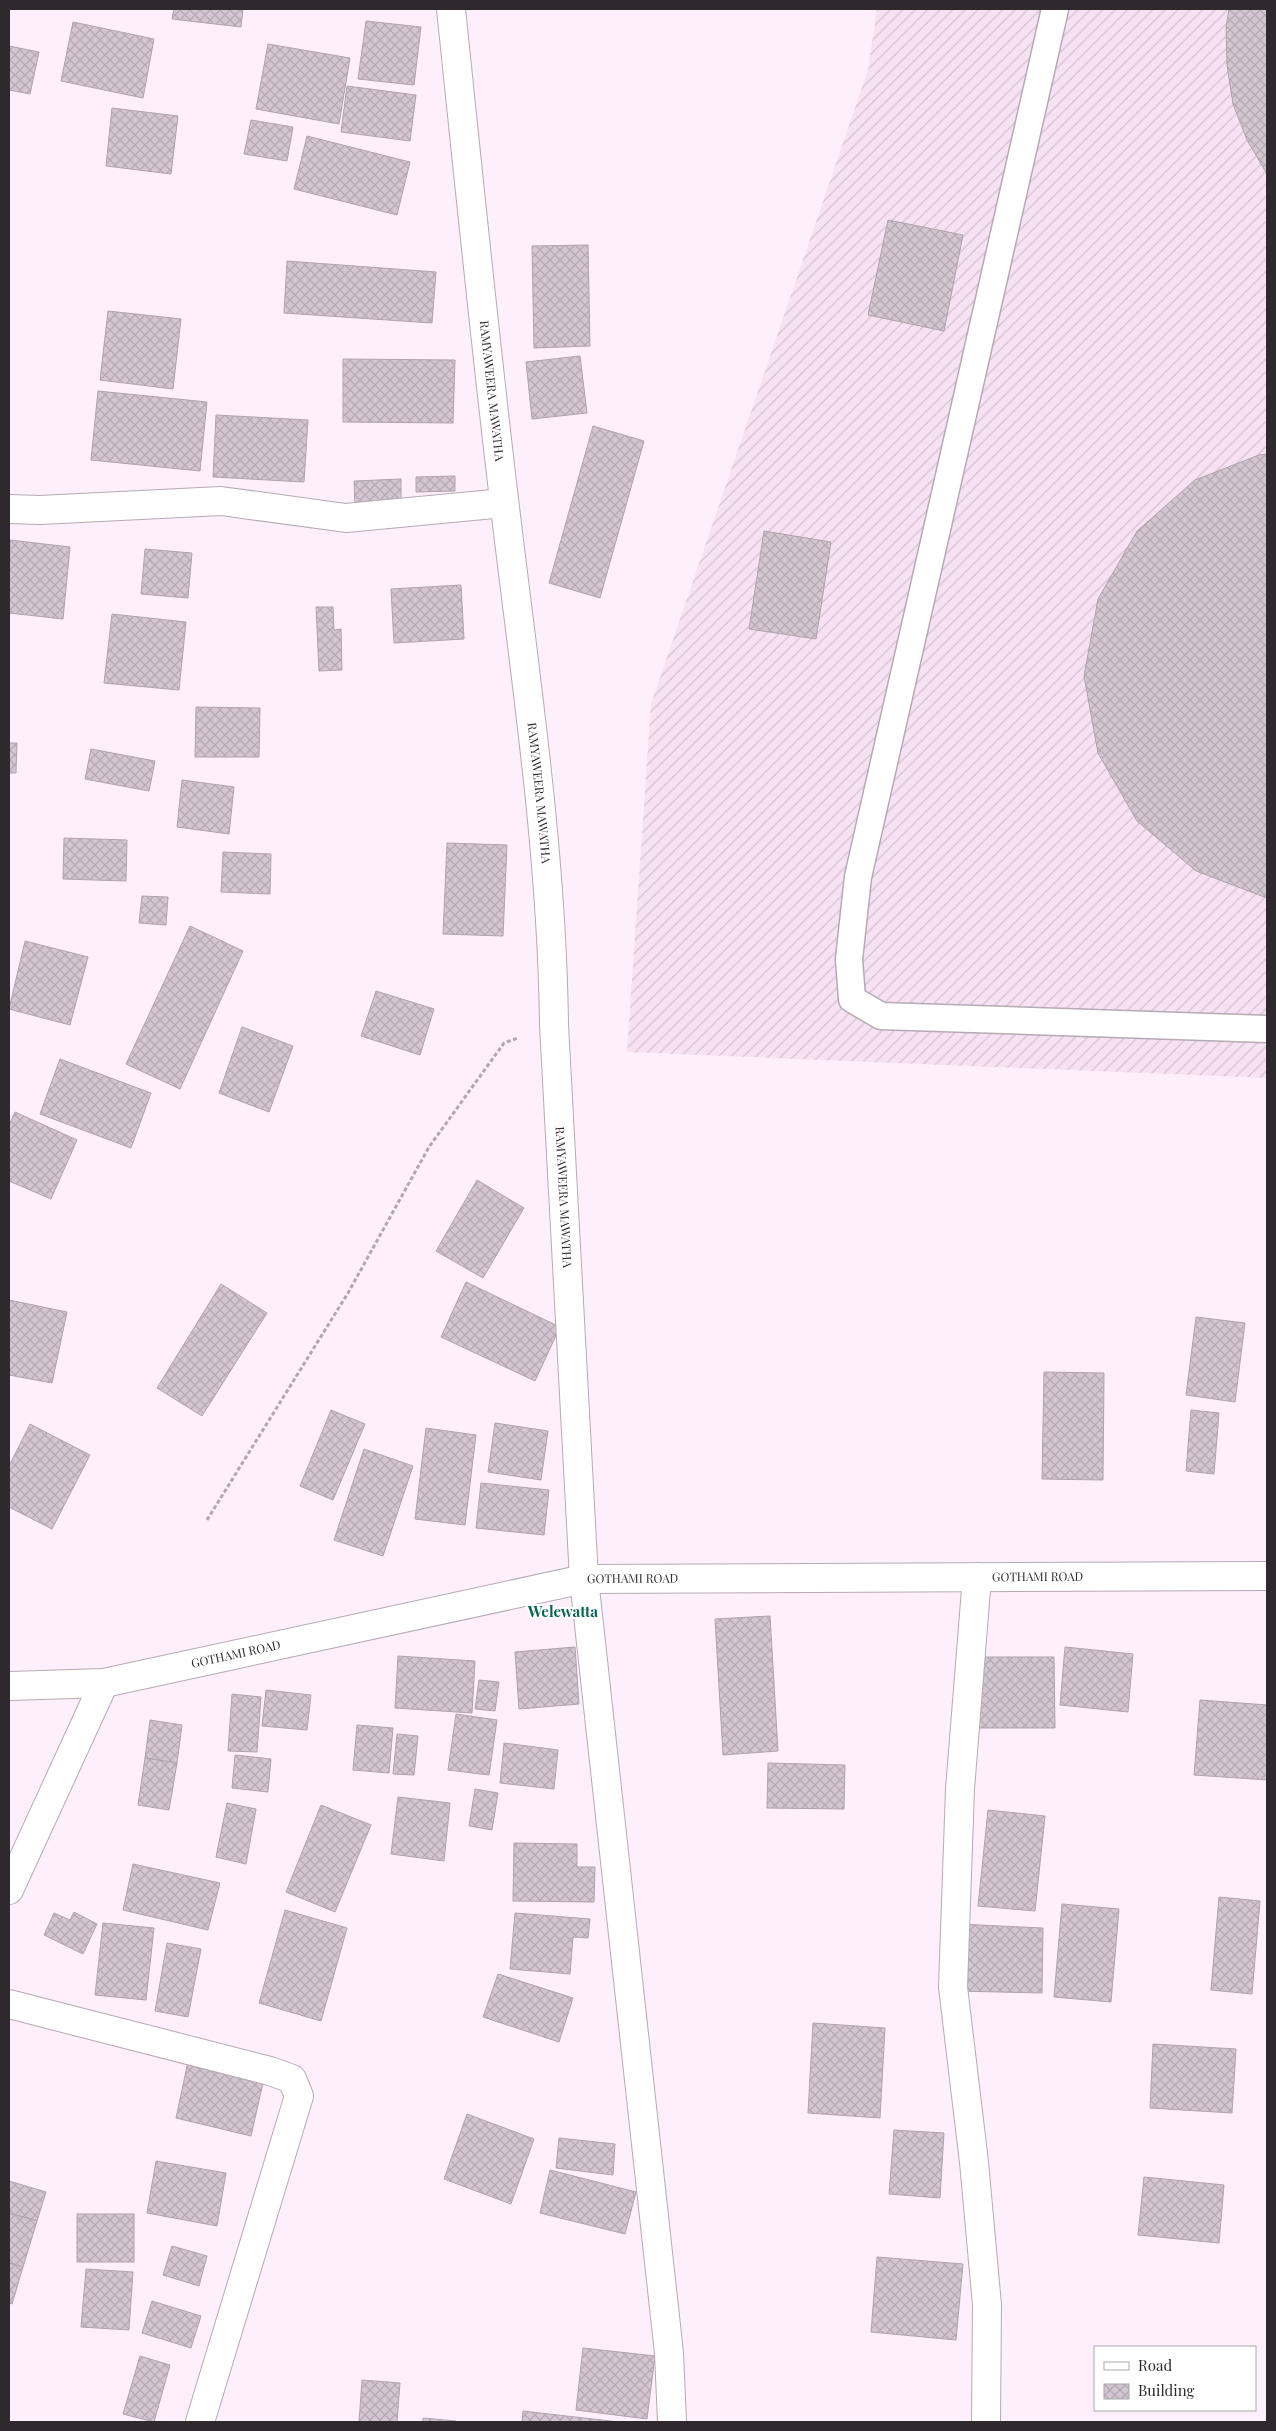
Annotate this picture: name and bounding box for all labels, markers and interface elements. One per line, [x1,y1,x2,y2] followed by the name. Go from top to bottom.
[477,320,508,462] street label: RAMYAWEERA MAWATHA
[525,722,555,865] street label: RAMYAWEERA MAWATHA
[553,1126,576,1269] street label: RAMYAWEERA MAWATHA
[992,1568,1084,1584] street label: GOTHAMI ROAD
[587,1570,679,1586] street label: GOTHAMI ROAD
[527,1601,598,1621] district label: Welewatta
[189,1636,282,1671] street label: GOTHAMI ROAD
[1094,2346,1256,2411] legend
[1138,2355,1172,2375] text: Road
[1138,2380,1195,2400] text: Building

